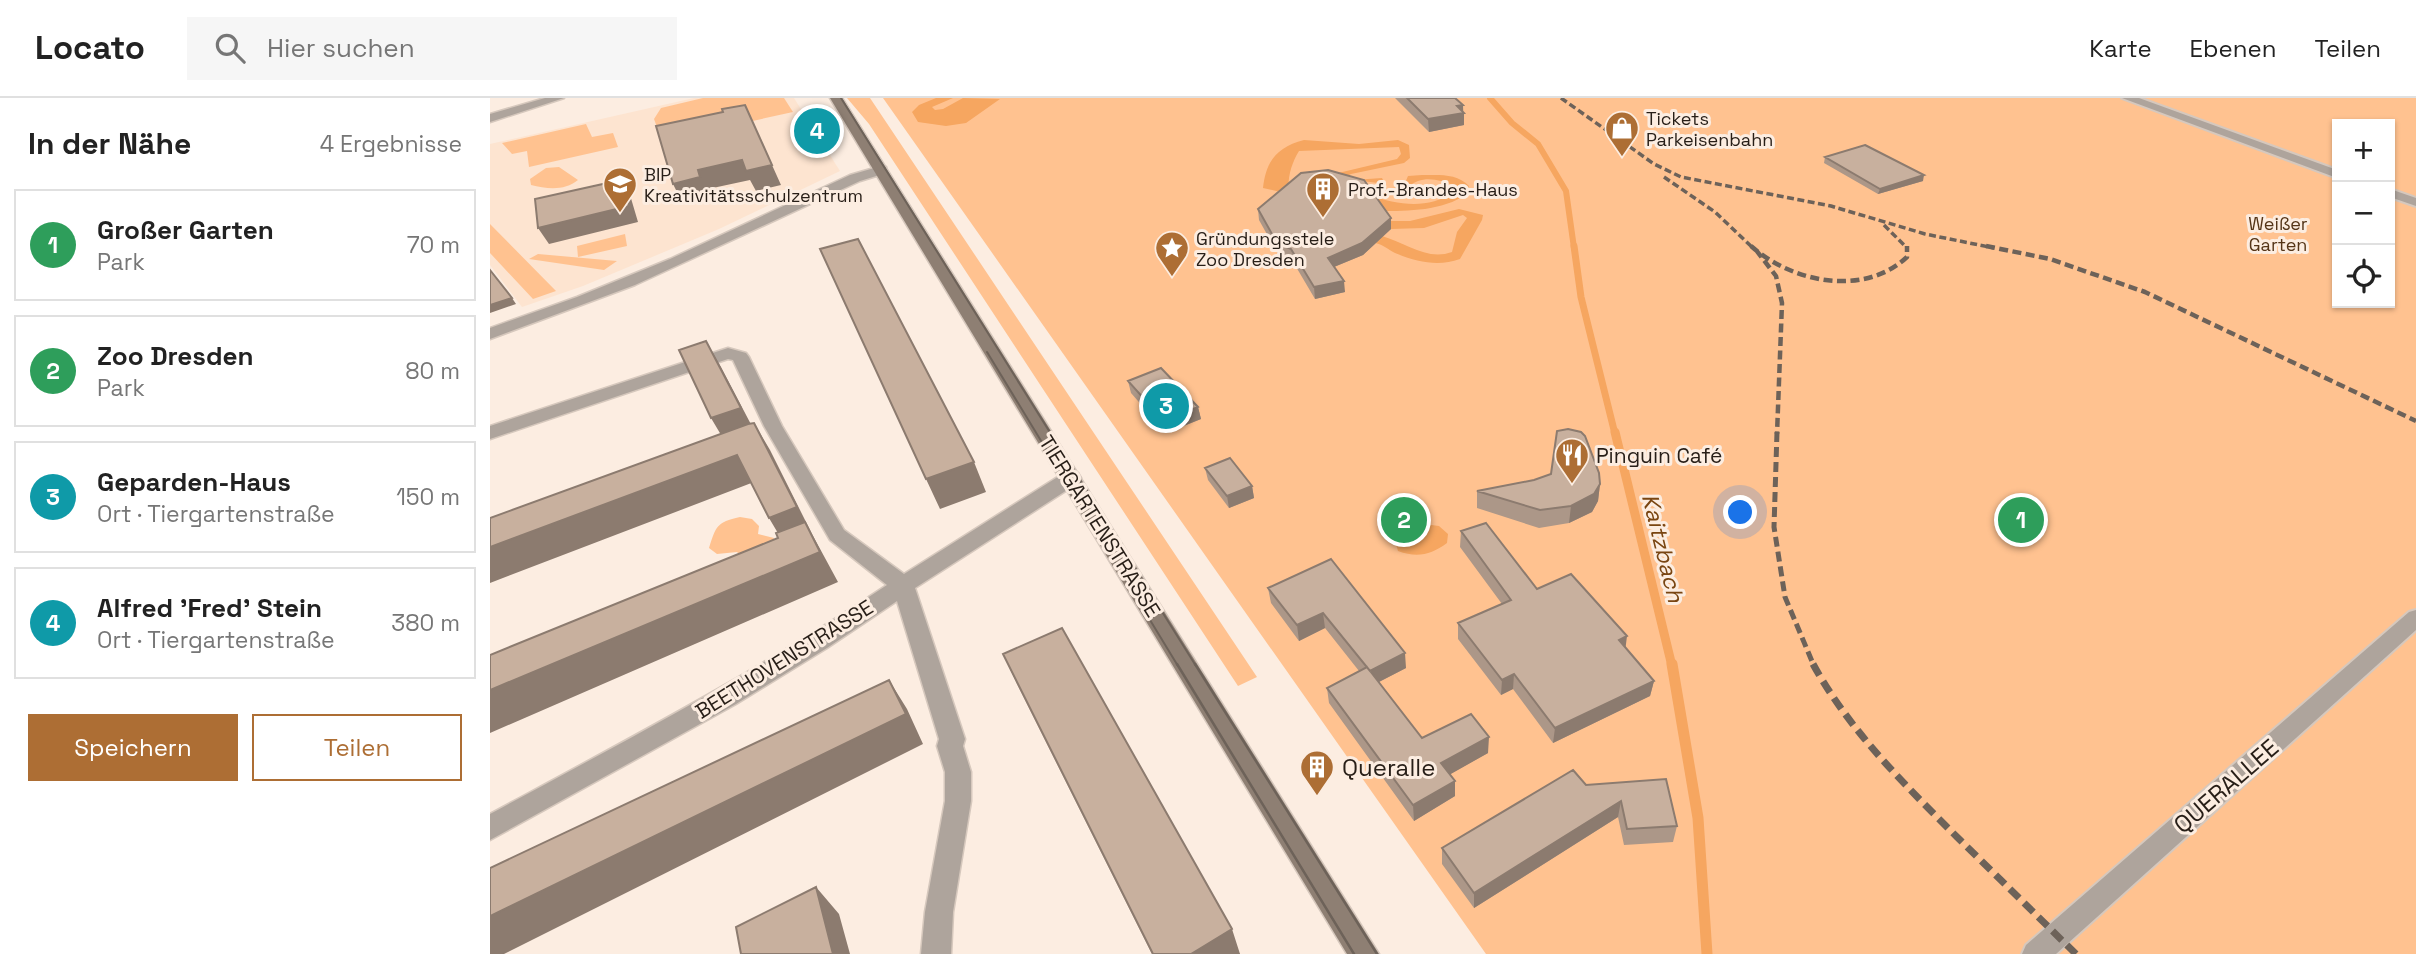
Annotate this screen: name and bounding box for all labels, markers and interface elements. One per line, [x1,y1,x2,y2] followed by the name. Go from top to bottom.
[187,17,677,80] search box
[35,27,145,69] text: Locato
[211,29,249,67] icon: search
[267,31,415,65] text: Hier suchen
[2089,33,2152,64] text: Karte
[2190,33,2276,64] text: Ebenen
[2314,33,2381,64] text: Teilen
[794,105,840,157] pin: 4
[1646,107,1773,151] place label: Tickets Parkeisenbahn
[1603,109,1641,158] shop icon: Tickets Parkeisenbahn
[2332,119,2395,308] map controls
[2332,119,2395,182] button: +
[28,124,191,163] text: In der Nähe
[320,129,462,159] text: 4 Ergebnisse
[644,163,863,207] place label: BIP Kreativitätsschulzentrum
[601,165,639,214] school or university icon: BIP Kreativitätsschulzentrum
[1304,170,1342,219] building icon: Prof.-Brandes-Haus
[1348,178,1518,201] place label: Prof.-Brandes-Haus
[2332,182,2395,245] button: −
[2248,212,2308,256] park label: Weißer Garten
[97,213,274,247] text: Großer Garten
[1196,227,1334,271] place label: Gründungsstele Zoo Dresden
[1153,229,1191,278] place icon: Gründungsstele Zoo Dresden
[48,230,58,260] text: 1
[407,230,460,260] text: 70 m
[2332,245,2395,308] button: locate
[97,247,145,277] text: Park
[97,339,254,373] text: Zoo Dresden
[46,356,60,386] text: 2
[405,356,460,386] text: 80 m
[97,373,145,403] text: Park
[1143,380,1189,432] pin: 3
[1033,430,1167,622] street label: TIERGARTENSTRASSE
[1553,436,1591,485] restaurant icon: Pinguin Café
[1596,442,1723,469] place label: Pinguin Café
[97,465,291,499] text: Geparden-Haus
[46,482,60,512] text: 3
[396,482,460,512] text: 150 m
[1635,490,1691,606] water label: Kaitzbach
[1381,494,1427,546] pin: 2
[1998,494,2044,546] pin: 1
[1723,495,1757,529] your location
[97,499,335,529] text: Ort · Tiergartenstraße
[97,591,322,625] text: Alfred 'Fred' Stein
[690,593,878,725] street label: BEETHOVENSTRASSE
[46,608,60,638] text: 4
[391,608,460,638] text: 380 m
[97,625,335,655] text: Ort · Tiergartenstraße
[28,714,238,781] button: Speichern
[252,714,462,781] button: Teilen
[2167,732,2285,840] street label: QUERALLEE
[1298,748,1336,797] building icon: Queralle
[1342,752,1435,783] place label: Queralle

